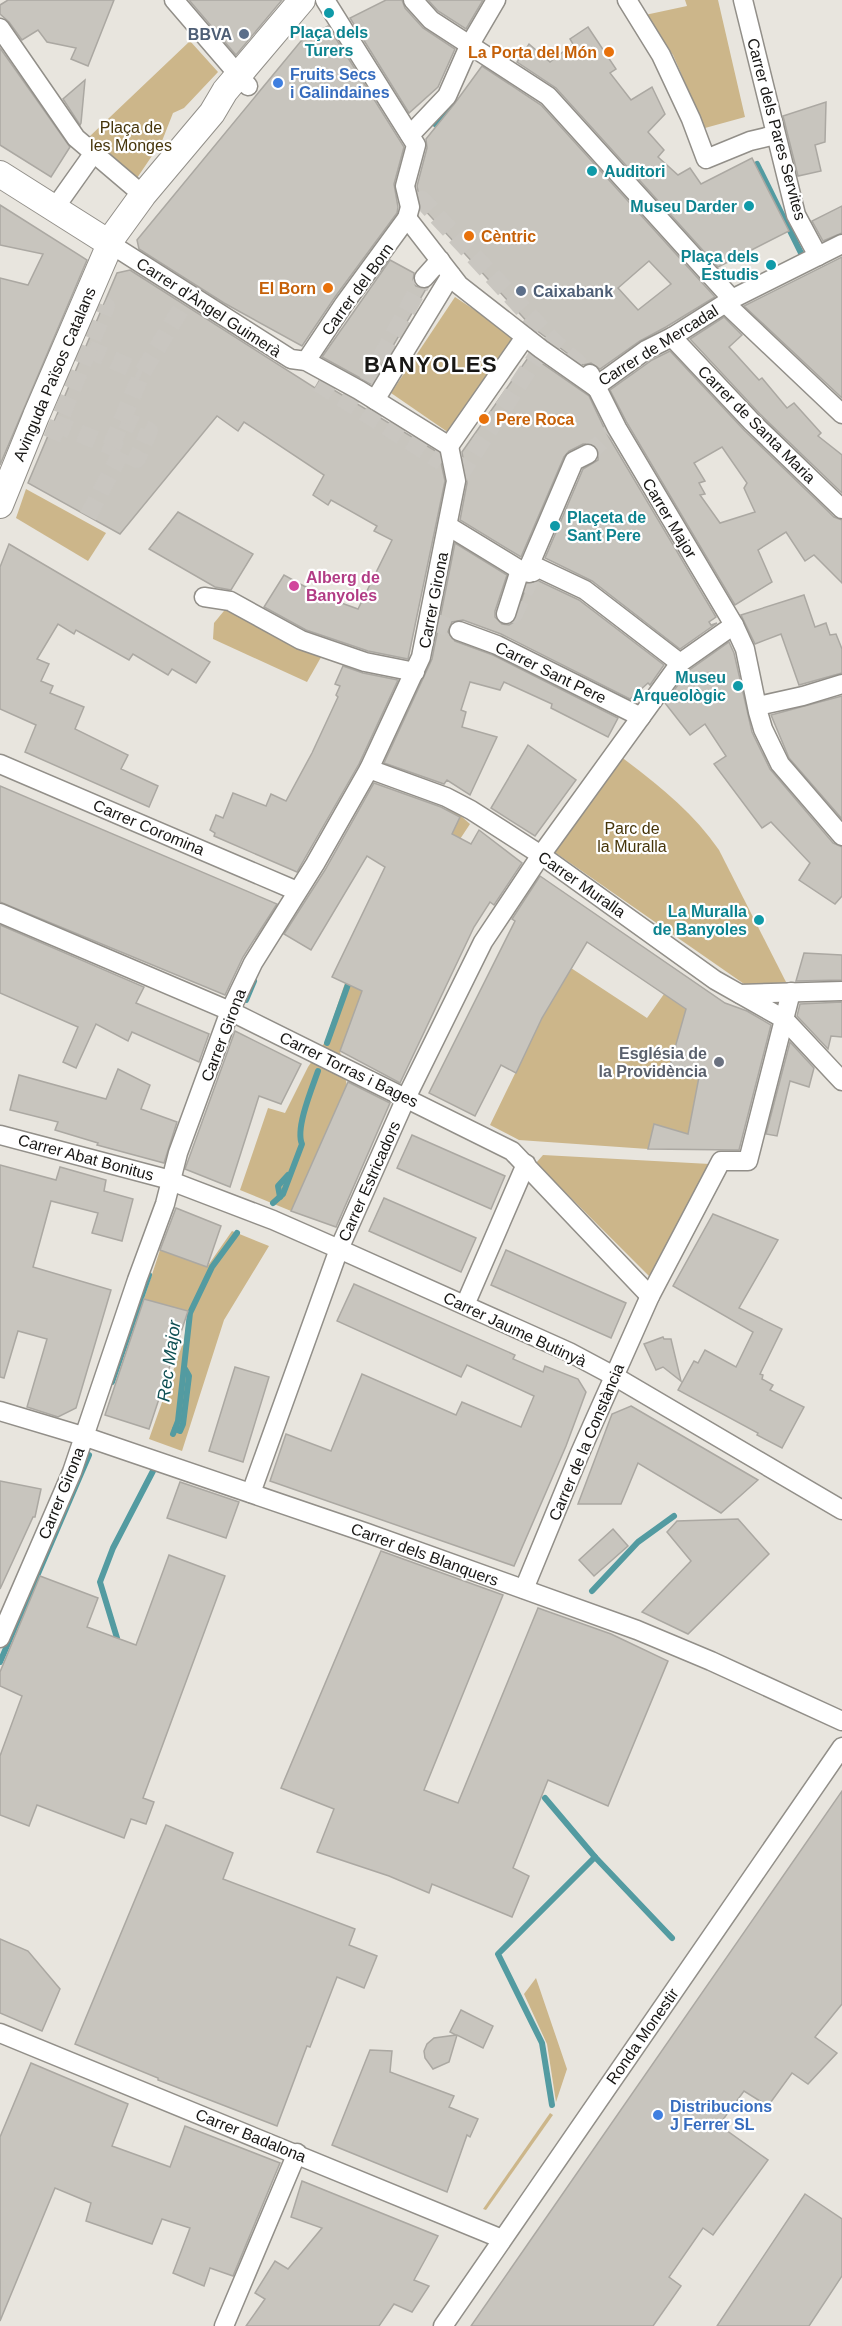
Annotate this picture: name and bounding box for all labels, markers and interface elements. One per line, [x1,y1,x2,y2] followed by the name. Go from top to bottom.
[322,6,336,20] marker: Plaça dels Turers
[290,24,368,59] place label: Plaça dels Turers
[188,26,232,43] place label: BBVA
[237,27,251,41] marker: BBVA
[744,36,809,222] street label: Carrer dels Pares Servites
[468,44,597,61] place label: La Porta del Món
[602,45,616,59] marker: La Porta del Món
[290,66,390,101] place label: Fruits Secs i Galindaines
[271,76,285,90] marker: Fruits Secs i Galindaines
[90,119,172,154] park label: Plaça de les Monges
[604,163,665,180] place label: Auditori
[585,164,599,178] marker: Auditori
[630,198,737,215] place label: Museu Darder
[742,199,756,213] marker: Museu Darder
[481,228,536,245] place label: Cèntric
[462,229,476,243] marker: Cèntric
[318,240,396,339] street label: Carrer del Born
[681,248,759,283] place label: Plaça dels Estudis
[133,254,285,360] street label: Carrer d'Àngel Guimerà
[764,258,778,272] marker: Plaça dels Estudis
[259,280,316,297] place label: El Born
[321,281,335,295] marker: El Born
[533,283,613,300] place label: Caixabank
[514,284,528,298] marker: Caixabank
[10,285,99,464] street label: Avinguda Països Catalans
[595,302,721,389] street label: Carrer de Mercadal
[364,352,498,377] district label: BANYOLES
[695,362,819,486] street label: Carrer de Santa Maria
[496,411,574,428] place label: Pere Roca
[477,412,491,426] marker: Pere Roca
[639,475,700,562] street label: Carrer Major
[567,509,646,544] place label: Plaçeta de Sant Pere
[548,519,562,533] marker: Plaçeta de Sant Pere
[416,550,451,650] street label: Carrer Girona
[306,569,380,604] place label: Alberg de Banyoles
[287,579,301,593] marker: Alberg de Banyoles
[493,638,609,707] street label: Carrer Sant Pere
[633,669,726,704] place label: Museu Arqueològic
[731,679,745,693] marker: Museu Arqueològic
[91,796,207,859] street label: Carrer Coromina
[597,820,667,855] park label: Parc de la Muralla
[535,848,629,921] street label: Carrer Muralla
[653,903,747,938] place label: La Muralla de Banyoles
[752,913,766,927] marker: La Muralla de Banyoles
[198,986,249,1084] street label: Carrer Girona
[277,1029,421,1110] street label: Carrer Torras i Bages
[599,1045,707,1080] place label: Església de la Providència
[712,1055,726,1069] marker: Església de la Providència
[335,1118,404,1244] street label: Carrer Estricadors
[16,1131,156,1184] street label: Carrer Abat Bonitus
[441,1289,589,1370] street label: Carrer Jaume Butinyà
[153,1318,185,1403] water label: Rec Major
[546,1361,627,1523] street label: Carrer de la Constància
[35,1445,88,1542] street label: Carrer Girona
[349,1520,501,1589] street label: Carrer dels Blanquers
[603,1985,682,2087] street label: Ronda Monestir
[670,2098,772,2133] place label: Distribucions J Ferrer SL
[193,2106,309,2165] street label: Carrer Badalona
[651,2108,665,2122] marker: Distribucions J Ferrer SL

